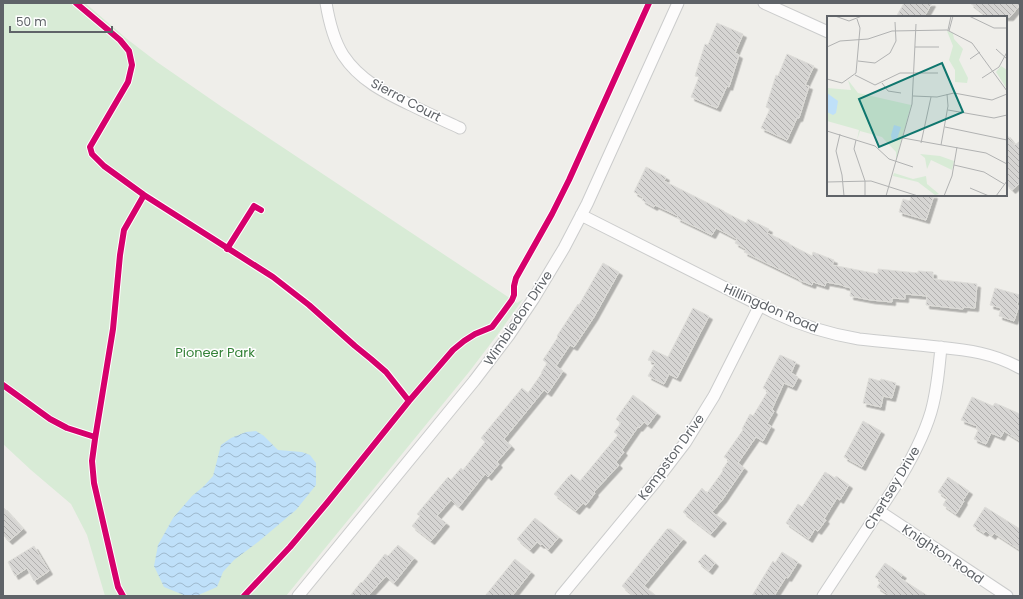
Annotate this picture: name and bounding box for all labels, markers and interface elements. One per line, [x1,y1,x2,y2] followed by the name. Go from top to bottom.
[10,8,112,34] scale bar
[16,13,47,30] text: 50 m
[827,16,1007,196] inset map
[367,74,445,127] street label: Sierra Court
[479,267,557,369] street label: Wimbledon Drive
[721,279,821,337] street label: Hillingdon Road
[175,343,255,362] park label: Pioneer Park
[633,410,709,504] street label: Kempston Drive
[860,443,924,533] street label: Chertsey Drive
[898,520,988,588] street label: Knighton Road

